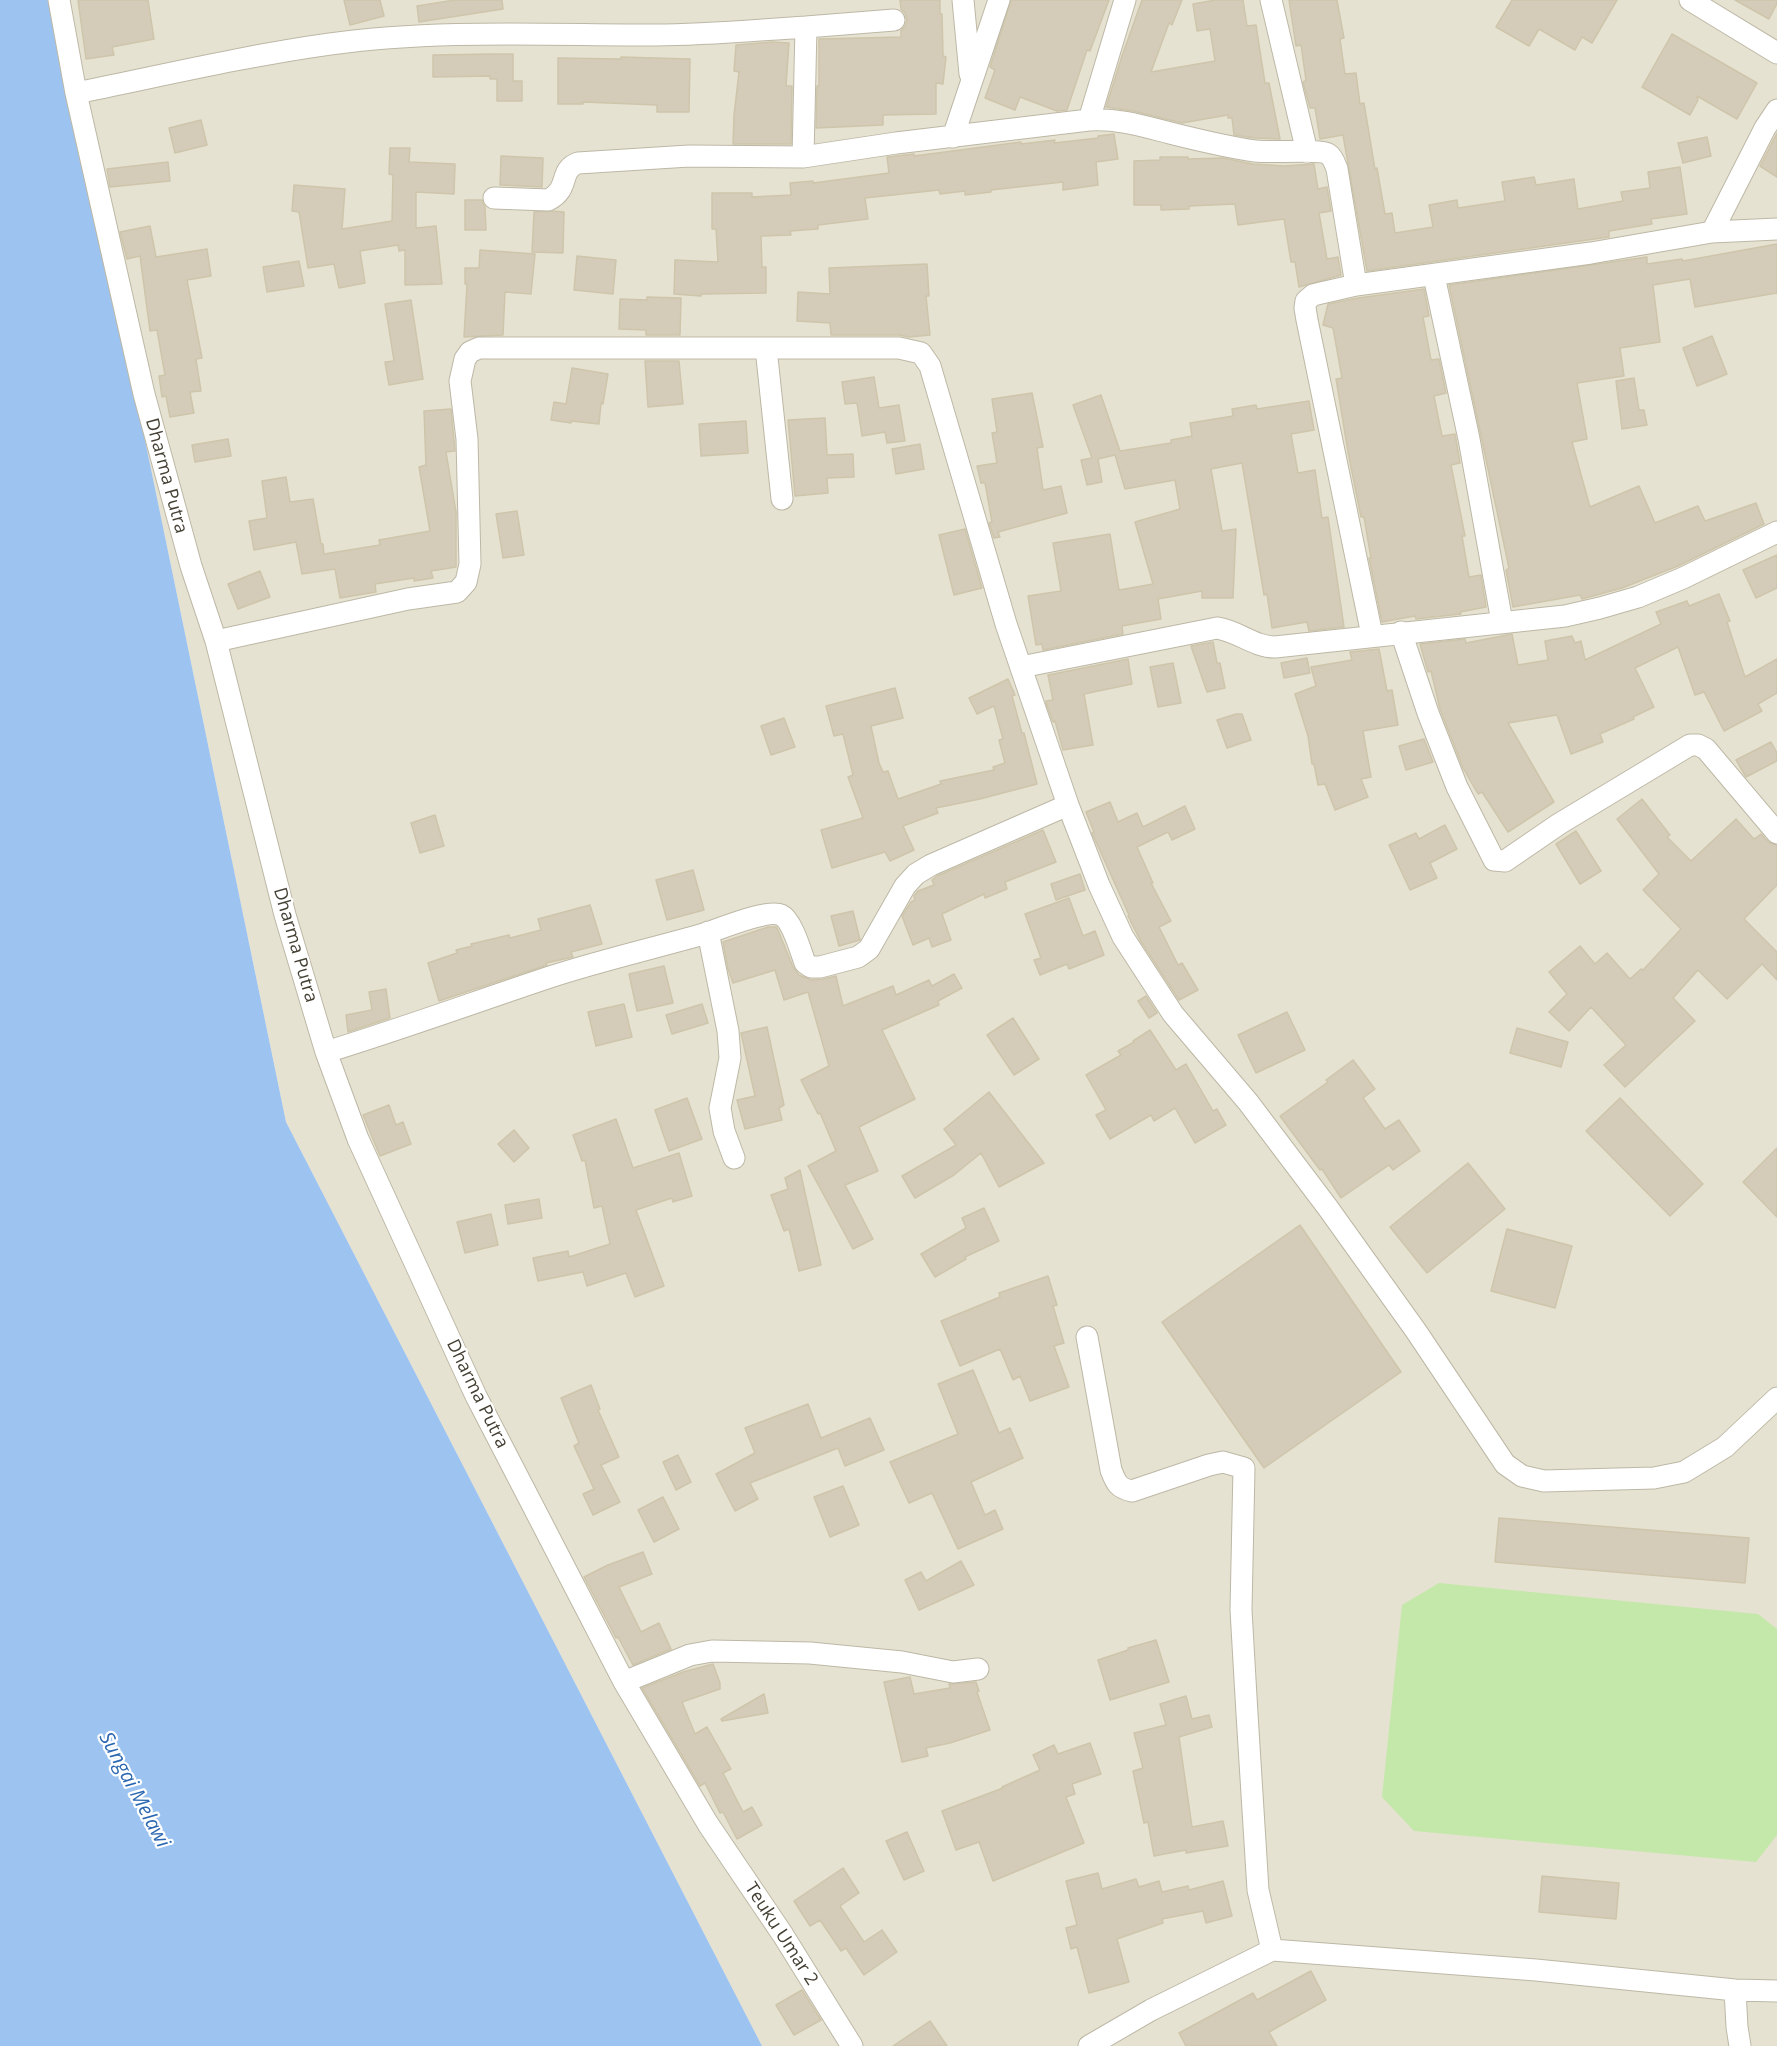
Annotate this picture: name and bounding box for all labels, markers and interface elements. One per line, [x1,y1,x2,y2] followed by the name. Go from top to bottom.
[140,416,192,536] street label: Dharma Putra
[268,885,322,1005] street label: Dharma Putra
[441,1336,513,1452] street label: Dharma Putra
[93,1728,175,1852] water label: Sungai Melawi
[740,1878,822,1990] street label: Teuku Umar 2

